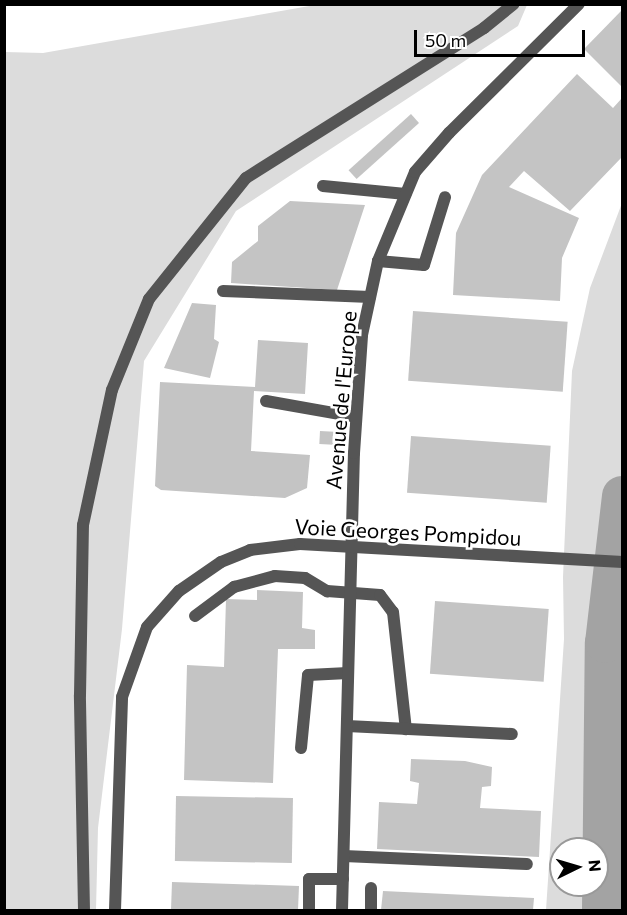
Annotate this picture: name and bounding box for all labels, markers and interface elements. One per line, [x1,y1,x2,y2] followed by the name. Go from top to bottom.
[417,18,588,56] scale bar
[425,29,466,51] text: 50 m
[321,310,361,490] street label: Avenue de l'Europe
[294,513,522,551] street label: Voie Georges Pompidou
[549,837,609,897] north arrow
[585,859,605,872] text: N

